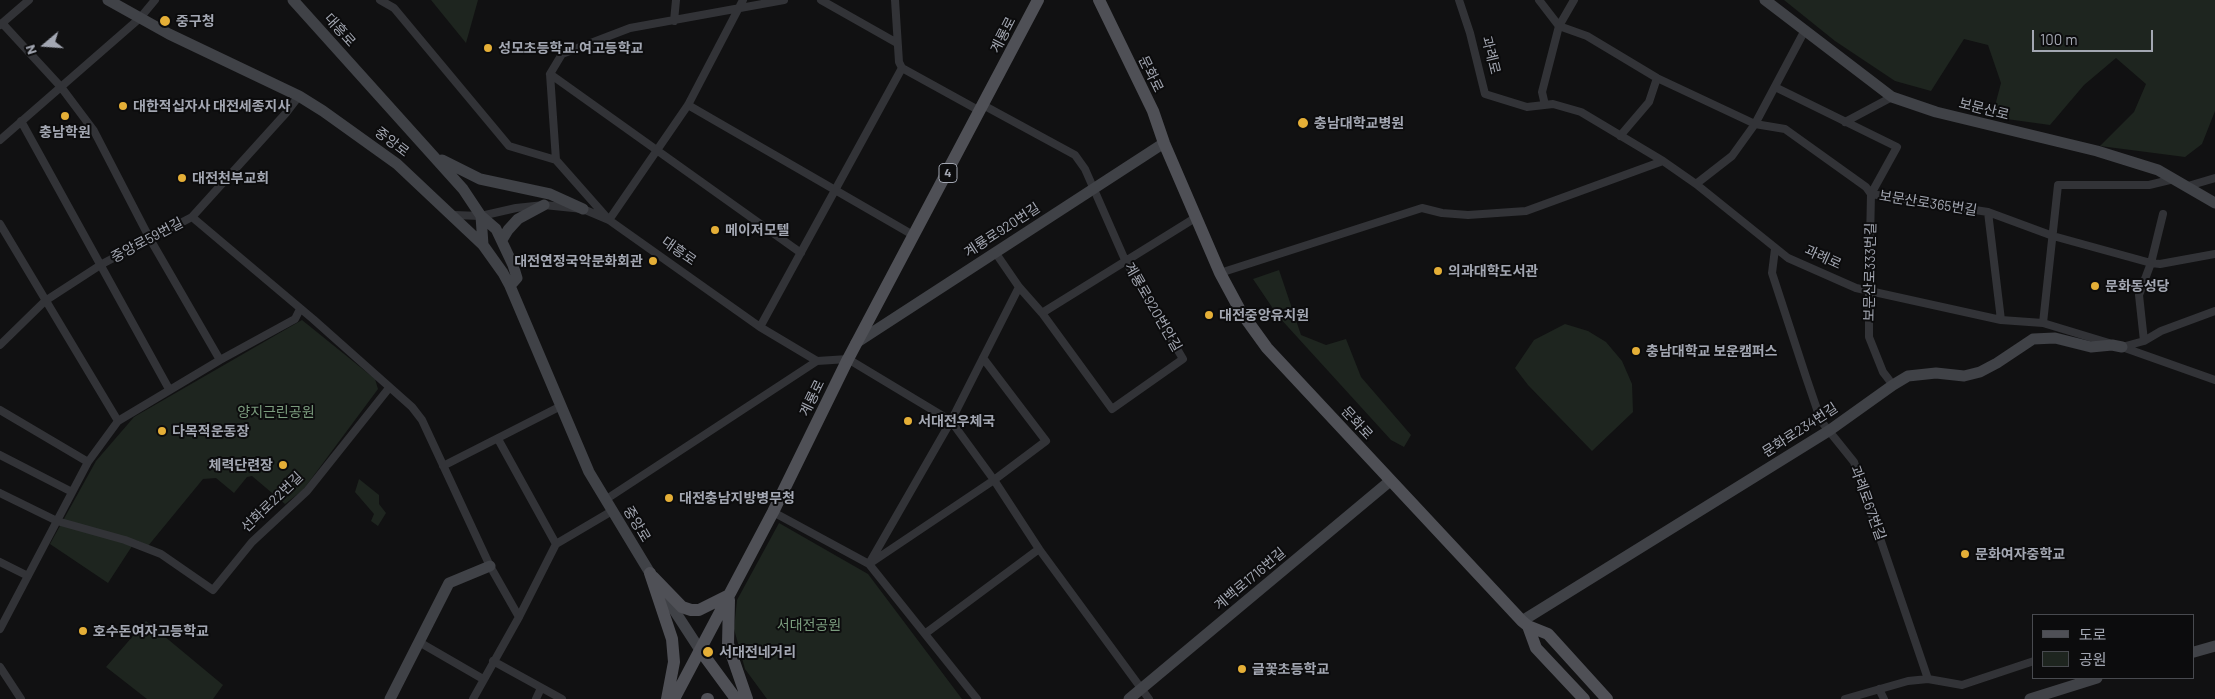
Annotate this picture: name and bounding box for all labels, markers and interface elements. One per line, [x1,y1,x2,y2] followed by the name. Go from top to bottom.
[321,10,359,50] street label: 대흥로
[176,13,215,29] place label: 중구청
[158,14,172,28] marker: 중구청
[987,14,1019,56] street label: 계룡로
[20,20,70,70] north arrow
[2035,20,2156,52] scale bar
[2040,30,2078,48] text: 100 m
[1478,34,1504,76] street label: 과례로
[498,40,643,56] place label: 성모초등학교.여고등학교
[482,42,494,54] marker: 성모초등학교.여고등학교
[21,43,40,57] text: N
[1135,53,1167,95] street label: 문화로
[1957,95,2011,123] street label: 보문산로
[133,98,290,114] place label: 대한적십자사 대전세종지사
[117,100,129,112] marker: 대한적십자사 대전세종지사
[59,110,71,122] marker: 충남학원
[1314,115,1404,131] place label: 충남대학교병원
[1296,116,1310,130] marker: 충남대학교병원
[39,124,91,140] place label: 충남학원
[372,124,412,160] street label: 중앙로
[939,164,957,182] road number: 4
[192,170,269,186] place label: 대전천부교회
[176,172,188,184] marker: 대전천부교회
[1878,187,1978,219] street label: 보문산로365번길
[961,199,1043,261] street label: 계룡로920번길
[108,214,186,266] street label: 중앙로59번길
[725,222,789,238] place label: 메이저모텔
[1861,222,1879,322] street label: 보문산로333번길
[709,224,721,236] marker: 메이저모텔
[658,233,700,269] street label: 대흥로
[1802,241,1844,273] street label: 과례로
[514,253,643,269] place label: 대전연정국악문화회관
[647,255,659,267] marker: 대전연정국악문화회관
[1121,260,1185,354] street label: 계룡로920번안길
[1448,263,1538,279] place label: 의과대학도서관
[1432,265,1444,277] marker: 의과대학도서관
[2105,278,2169,294] place label: 문화동성당
[2089,280,2101,292] marker: 문화동성당
[1219,307,1309,323] place label: 대전중앙유치원
[1203,309,1215,321] marker: 대전중앙유치원
[1646,343,1778,359] place label: 충남대학교 보운캠퍼스
[1630,345,1642,357] marker: 충남대학교 보운캠퍼스
[796,377,828,419] street label: 계룡로
[1759,399,1841,461] street label: 문화로234번길
[1338,403,1376,443] street label: 문화로
[237,404,315,420] park label: 양지근린공원
[918,413,995,429] place label: 서대전우체국
[902,415,914,427] marker: 서대전우체국
[172,423,249,439] place label: 다목적운동장
[156,425,168,437] marker: 다목적운동장
[209,457,273,473] place label: 체력단련장
[277,459,289,471] marker: 체력단련장
[1847,463,1889,543] street label: 과례로67번길
[238,468,306,536] street label: 선화로22번길
[679,490,795,506] place label: 대전충남지방병무청
[663,492,675,504] marker: 대전충남지방병무청
[620,503,654,545] street label: 중앙로
[1211,544,1289,614] street label: 계백로1716번길
[1975,546,2065,562] place label: 문화여자중학교
[1959,548,1971,560] marker: 문화여자중학교
[2032,614,2195,679] legend
[777,617,841,633] park label: 서대전공원
[93,623,209,639] place label: 호수돈여자고등학교
[77,625,89,637] marker: 호수돈여자고등학교
[2079,625,2107,643] text: 도로
[719,644,796,660] place label: 서대전네거리
[701,645,715,659] marker: 서대전네거리
[2079,650,2107,668] text: 공원
[1252,661,1329,677] place label: 글꽃초등학교
[1236,663,1248,675] marker: 글꽃초등학교

